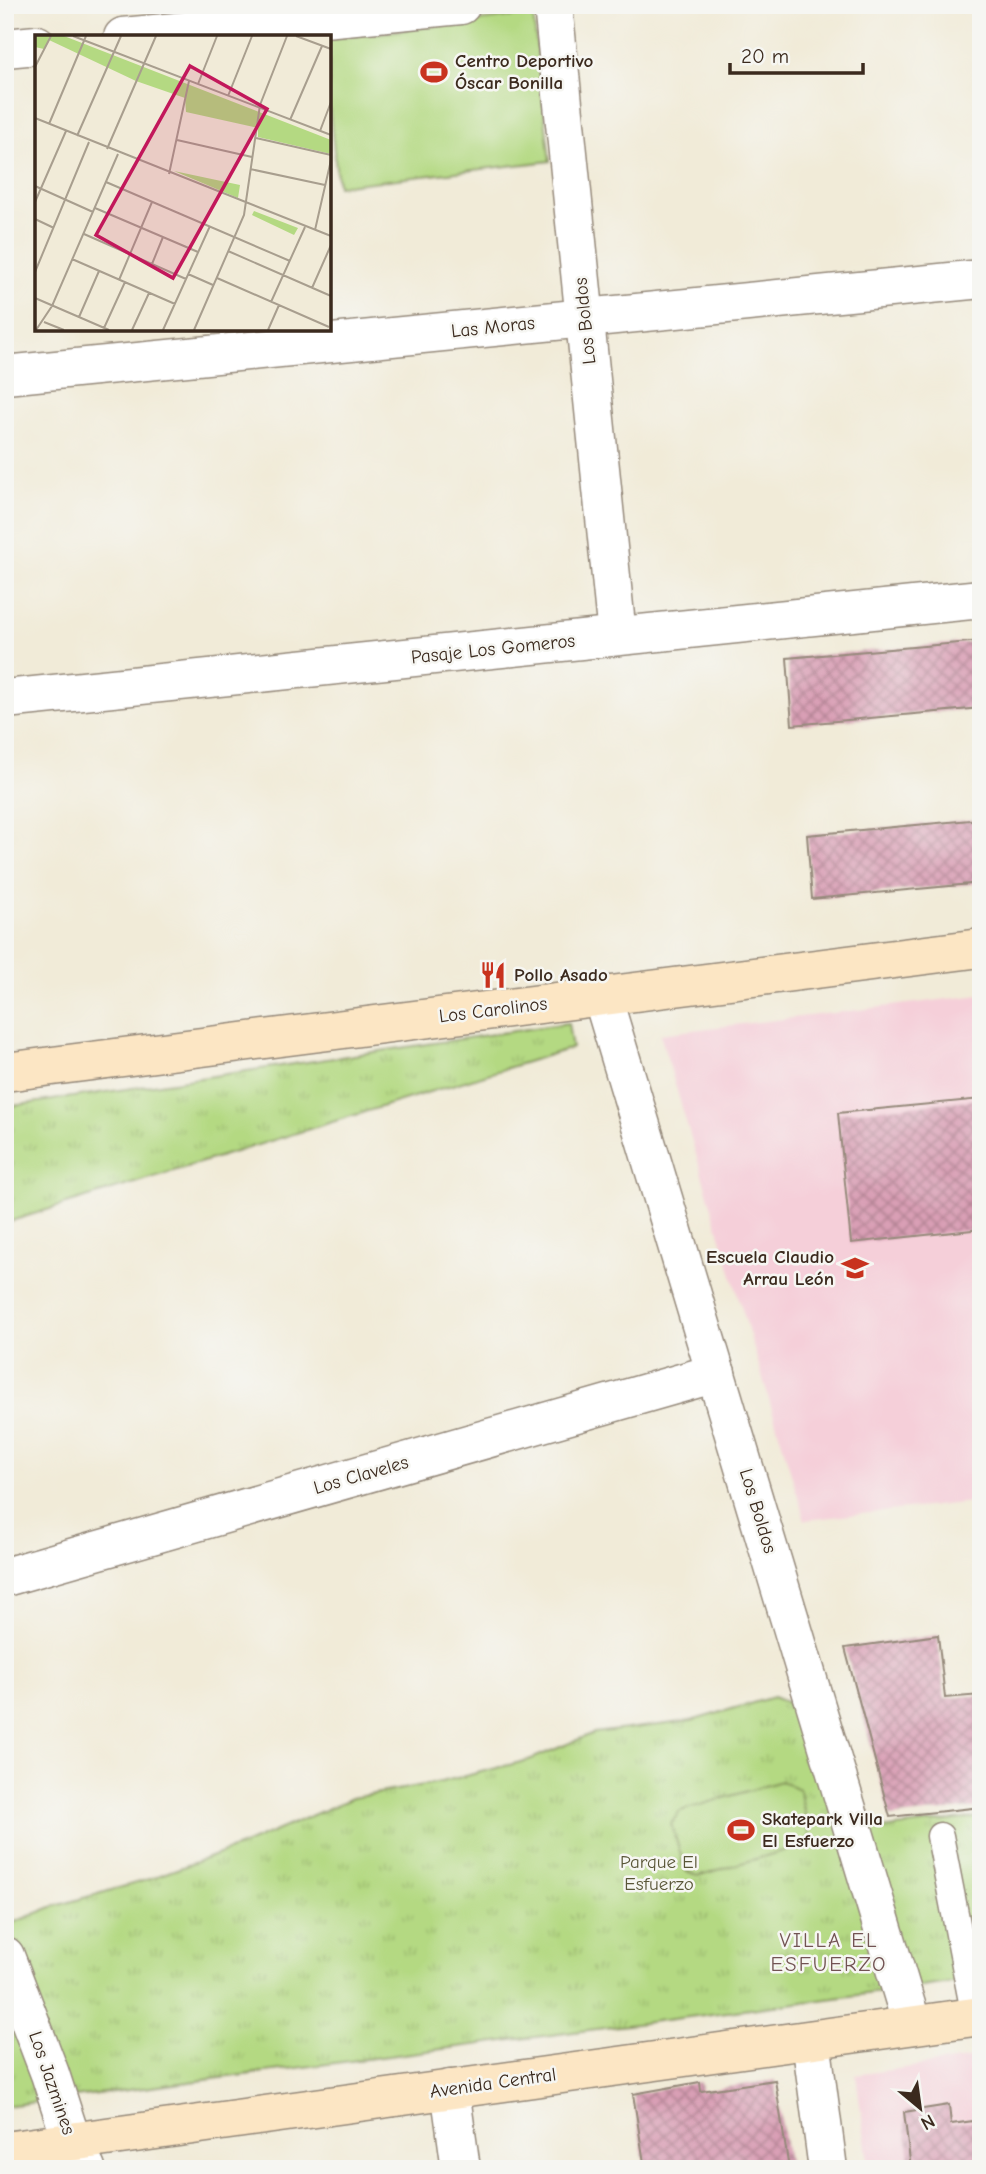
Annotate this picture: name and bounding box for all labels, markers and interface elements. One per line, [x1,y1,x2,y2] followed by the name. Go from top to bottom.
[730,32,864,76] scale bar
[35,35,331,331] inset map
[741,44,789,68] text: 20 m
[455,50,593,94] place label: Centro Deportivo Óscar Bonilla
[419,57,449,87] sports icon: Centro Deportivo Óscar Bonilla
[569,276,600,366] street label: Los Boldos
[450,312,536,342] street label: Las Moras
[410,629,576,669] street label: Pasaje Los Gomeros
[478,960,508,990] restaurant icon: Pollo Asado
[514,964,608,986] place label: Pollo Asado
[438,992,548,1028] street label: Los Carolinos
[706,1246,834,1290] place label: Escuela Claudio Arrau León
[840,1253,870,1283] school or university icon: Escuela Claudio Arrau León
[311,1451,411,1499] street label: Los Claveles
[735,1466,781,1556] street label: Los Boldos
[762,1808,883,1852] place label: Skatepark Villa El Esfuerzo
[726,1815,756,1845] sports icon: Skatepark Villa El Esfuerzo
[620,1851,698,1895] park label: Parque El Esfuerzo
[770,1928,888,1976] district label: VILLA EL ESFUERZO
[24,2028,80,2138] street label: Los Jazmines
[428,2063,558,2103] street label: Avenida Central
[884,2072,954,2142] north arrow
[917,2109,939,2135] text: N

